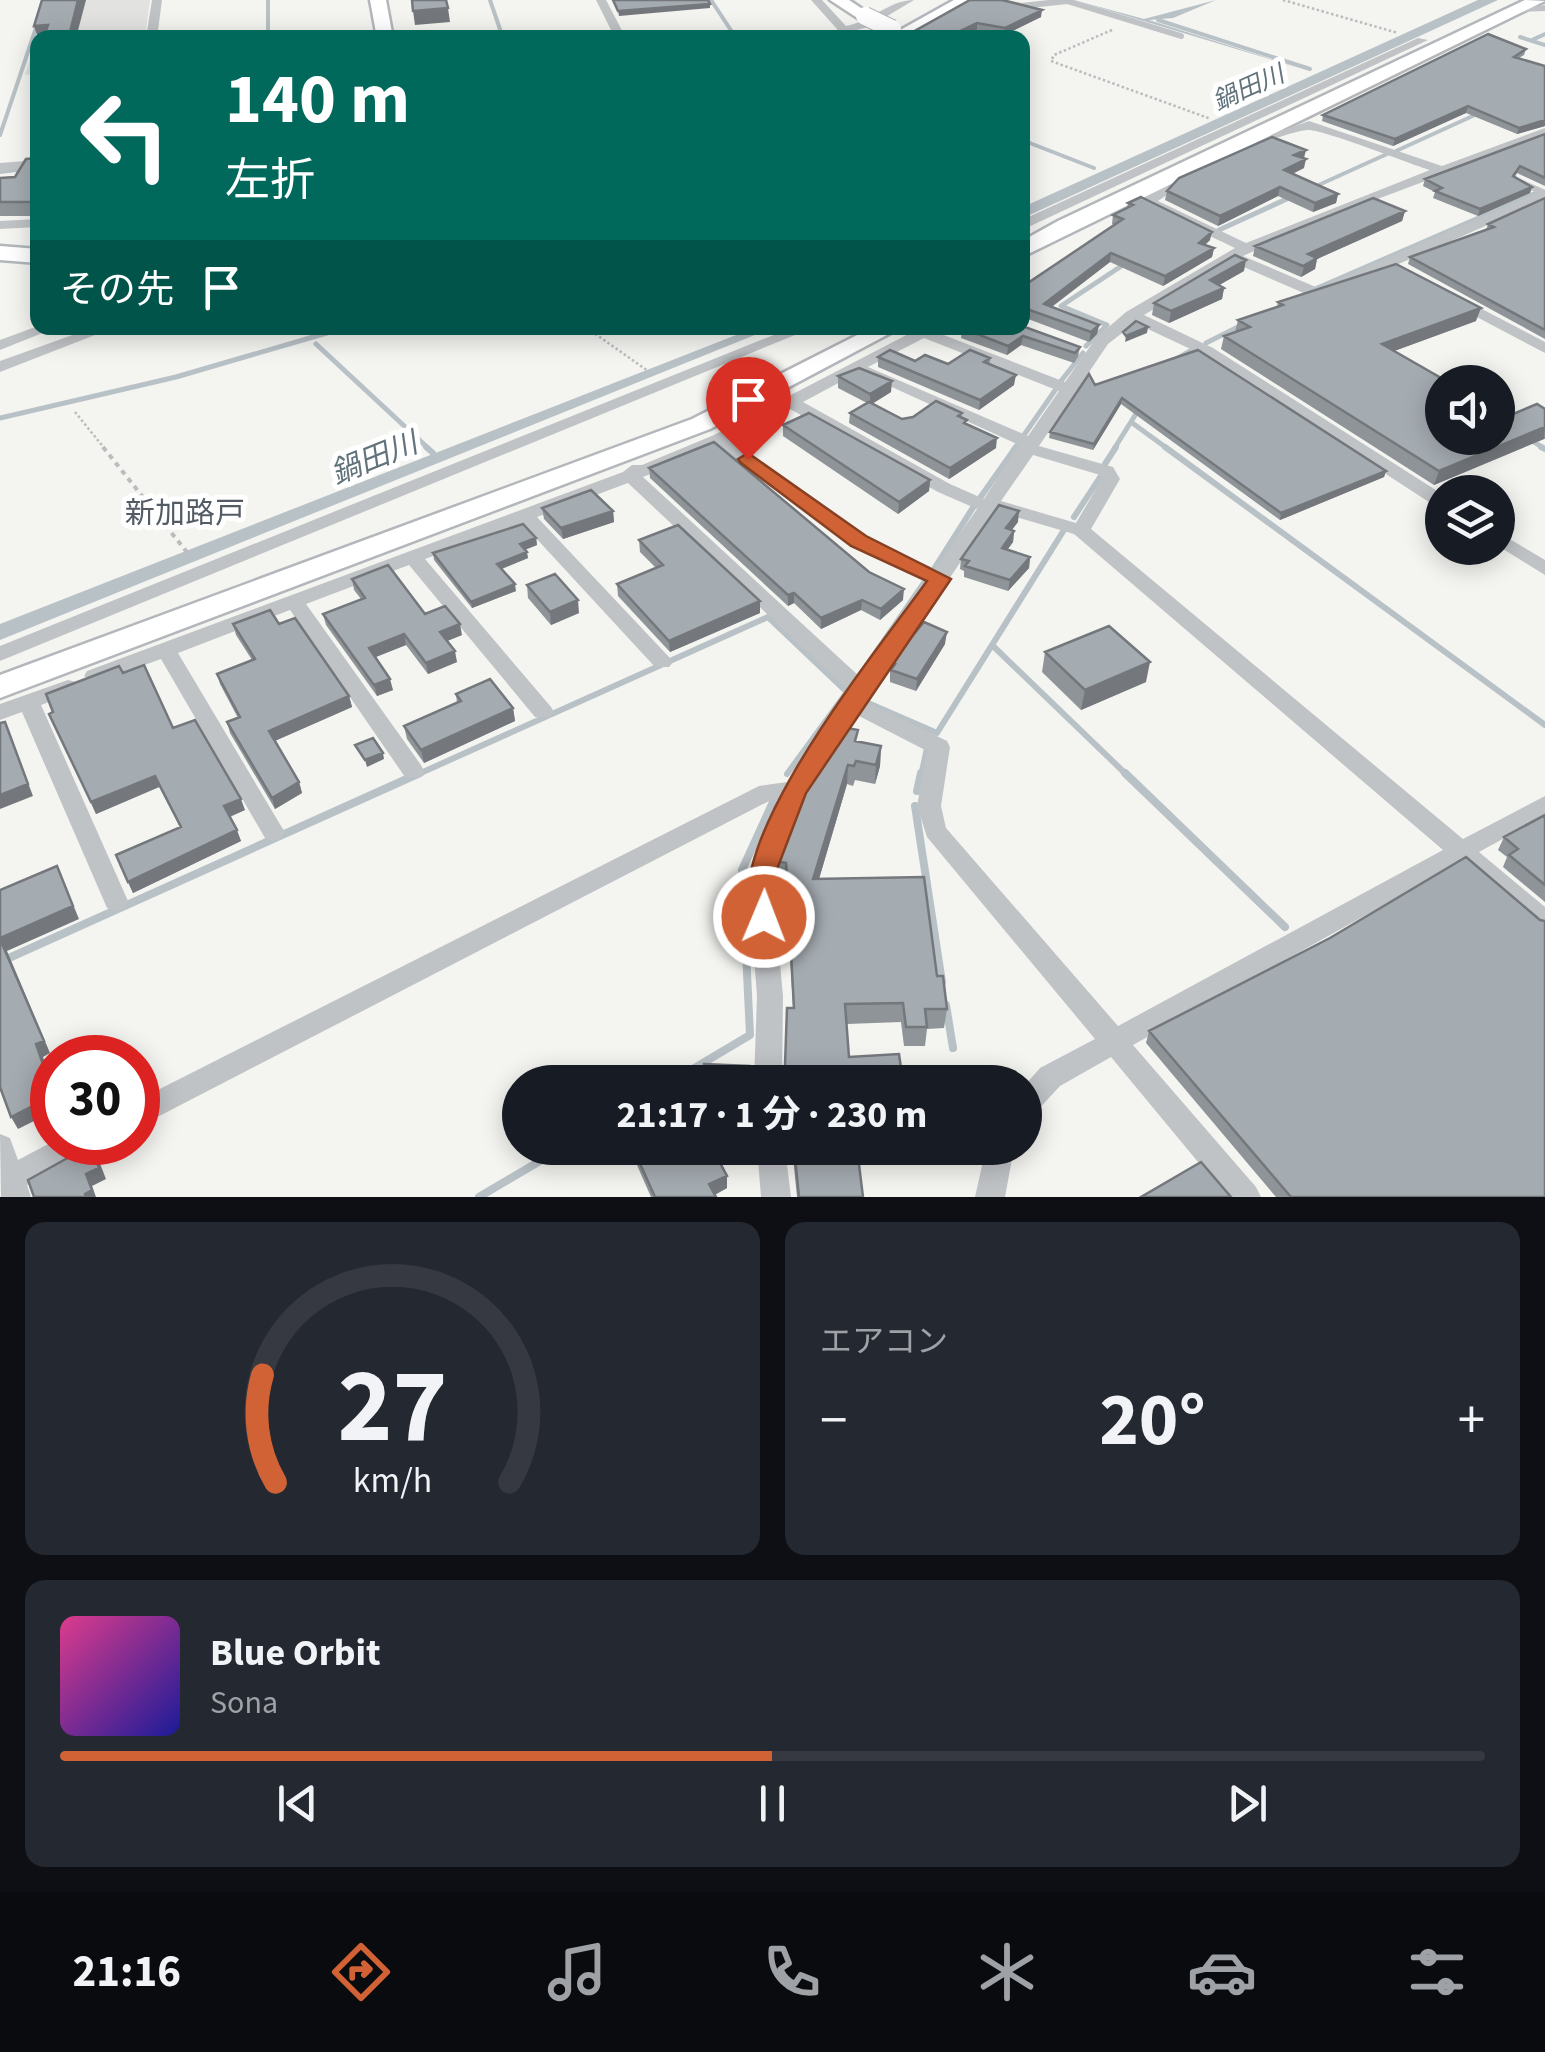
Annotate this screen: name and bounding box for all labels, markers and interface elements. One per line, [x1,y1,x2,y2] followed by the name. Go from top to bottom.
[225,50,410,150] text: 140 m
[1207,55,1293,120] water label: 鍋田川
[60,70,190,200] icon: left
[225,149,315,213] text: 左折
[194,260,249,315] icon: arrive
[60,263,174,317] text: その先
[706,357,791,460] pin
[1425,365,1515,565] map controls
[1425,365,1515,455] button: sound
[721,372,776,427] icon: arrive
[324,421,427,495] water label: 鍋田川
[1425,475,1515,565] button: layers
[125,492,245,535] district label: 新加路戸
[712,865,816,969] position arrow
[30,1035,160,1165] speed limit sign: 30
[617,1088,927,1142] text: 21:17 · 1 分 · 230 m
[820,1319,948,1365] text: エアコン
[338,1334,447,1482] text: 27
[1099,1367,1206,1474] text: 20°
[820,1382,847,1460] text: −
[1458,1382,1485,1460] text: +
[353,1455,432,1506] text: km/h
[210,1626,381,1680] text: Blue Orbit
[210,1680,278,1726] text: Sona
[270,1776,325,1831] icon: previous
[745,1776,800,1831] icon: pause
[1220,1776,1275,1831] icon: next
[326,1937,396,2007] icon: directions
[542,1937,612,2007] icon: music
[757,1937,827,2007] icon: phone
[972,1937,1042,2007] icon: climate
[1187,1937,1257,2007] icon: car
[1402,1937,1472,2007] icon: filters
[73,1940,181,2004] text: 21:16

